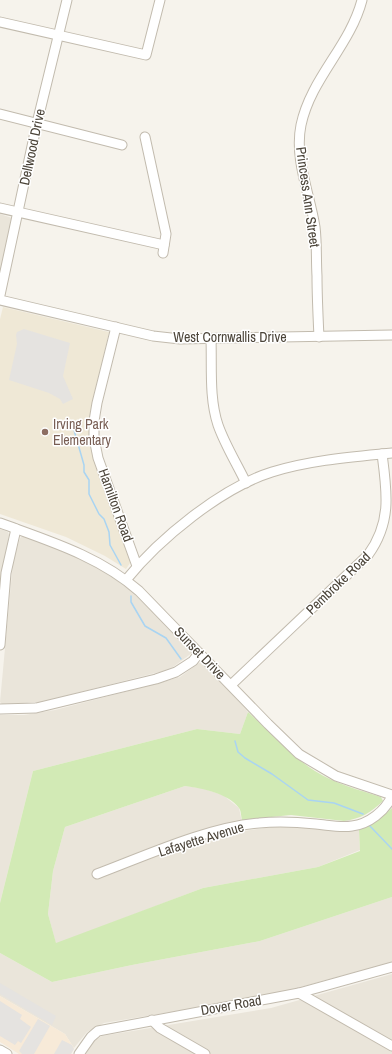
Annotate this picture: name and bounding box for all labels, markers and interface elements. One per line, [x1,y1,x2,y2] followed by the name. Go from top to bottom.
[15,107,49,187] street label: Dellwood Drive
[292,145,324,249] street label: Princess Ann Street
[173,328,287,346] street label: West Cornwallis Drive
[53,415,111,449] place label: Irving Park Elementary
[40,427,50,437] marker: Irving Park Elementary
[94,466,138,544] street label: Hamilton Road
[302,548,374,618] street label: Pembroke Road
[170,623,230,683] street label: Sunset Drive
[156,817,246,861] street label: Lafayette Avenue
[199,991,263,1019] street label: Dover Road

